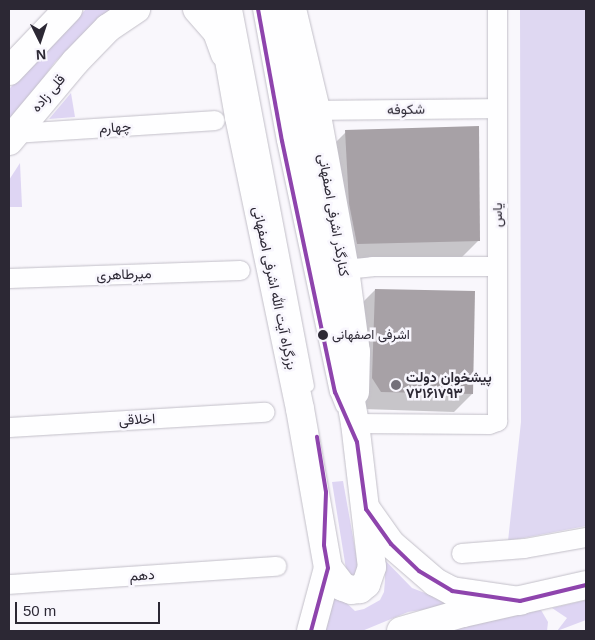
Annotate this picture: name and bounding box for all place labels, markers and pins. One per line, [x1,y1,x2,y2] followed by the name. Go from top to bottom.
[332,327,410,343] place label: اشرفی اصفهانی
[318,330,328,340] marker: اشرفی اصفهانی
[406,369,492,402] place label: پیشخوان دولت ۷۲۱۶۱۷۹۳
[390,379,402,391] marker: پیشخوان دولت ۷۲۱۶۱۷۹۳

